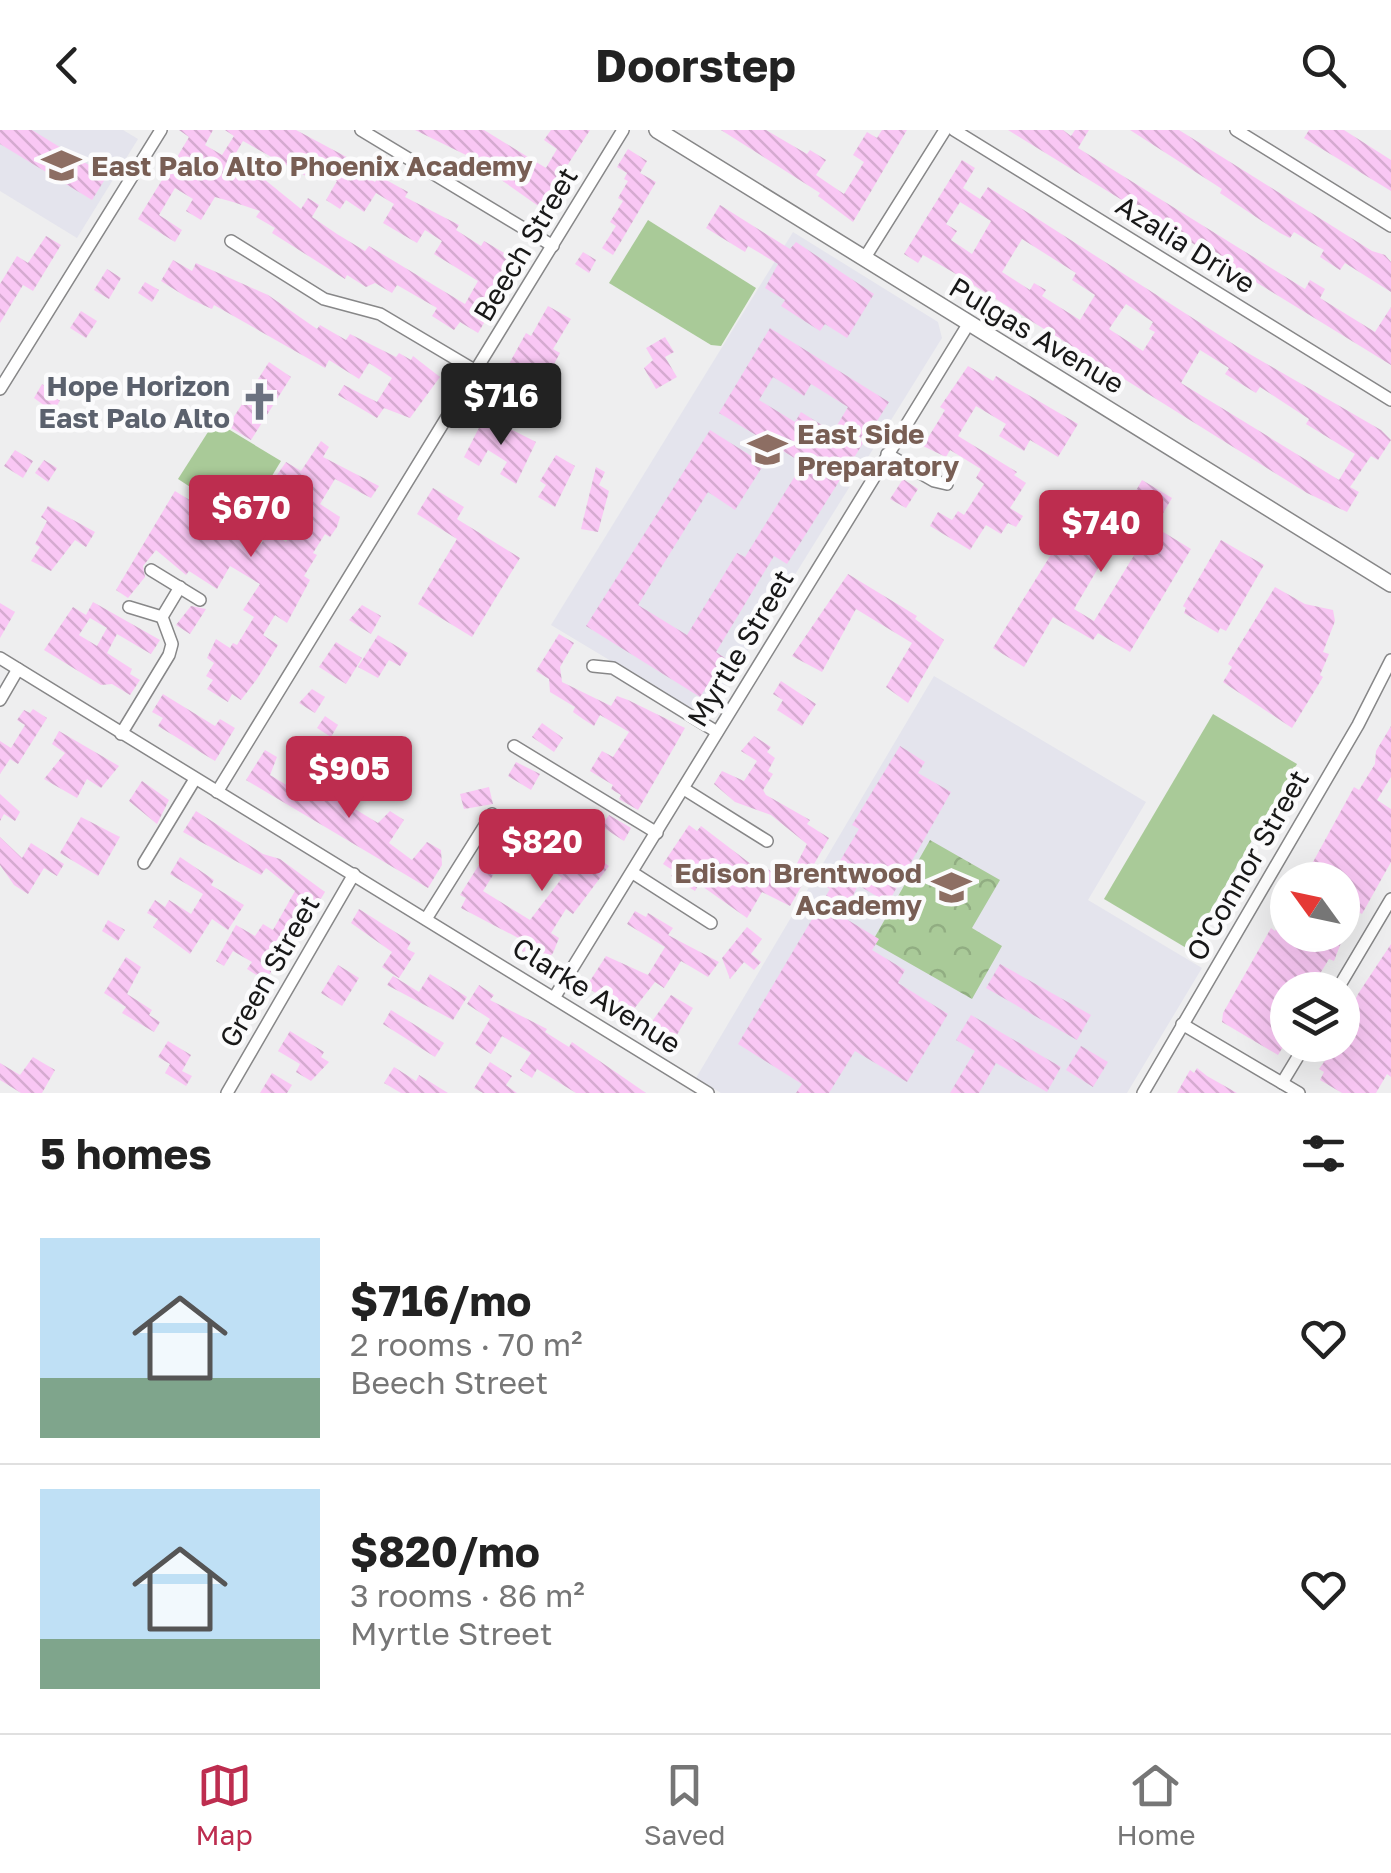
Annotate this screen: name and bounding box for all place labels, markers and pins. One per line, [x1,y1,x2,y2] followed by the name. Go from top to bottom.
[40,144,82,186] school or university icon: East Palo Alto Phoenix Academy
[91,149,533,182] place label: East Palo Alto Phoenix Academy
[442,363,560,448] pin: $716
[38,369,230,434] place label: Hope Horizon East Palo Alto
[239,380,281,422] church icon: Hope Horizon East Palo Alto
[797,417,960,482] place label: East Side Preparatory
[746,428,788,470] school or university icon: East Side Preparatory
[192,475,310,560] pin: $670
[1042,490,1160,575] pin: $740
[290,736,408,821] pin: $905
[483,809,601,894] pin: $820
[674,856,922,921] place label: Edison Brentwood Academy
[931,867,973,909] school or university icon: Edison Brentwood Academy

